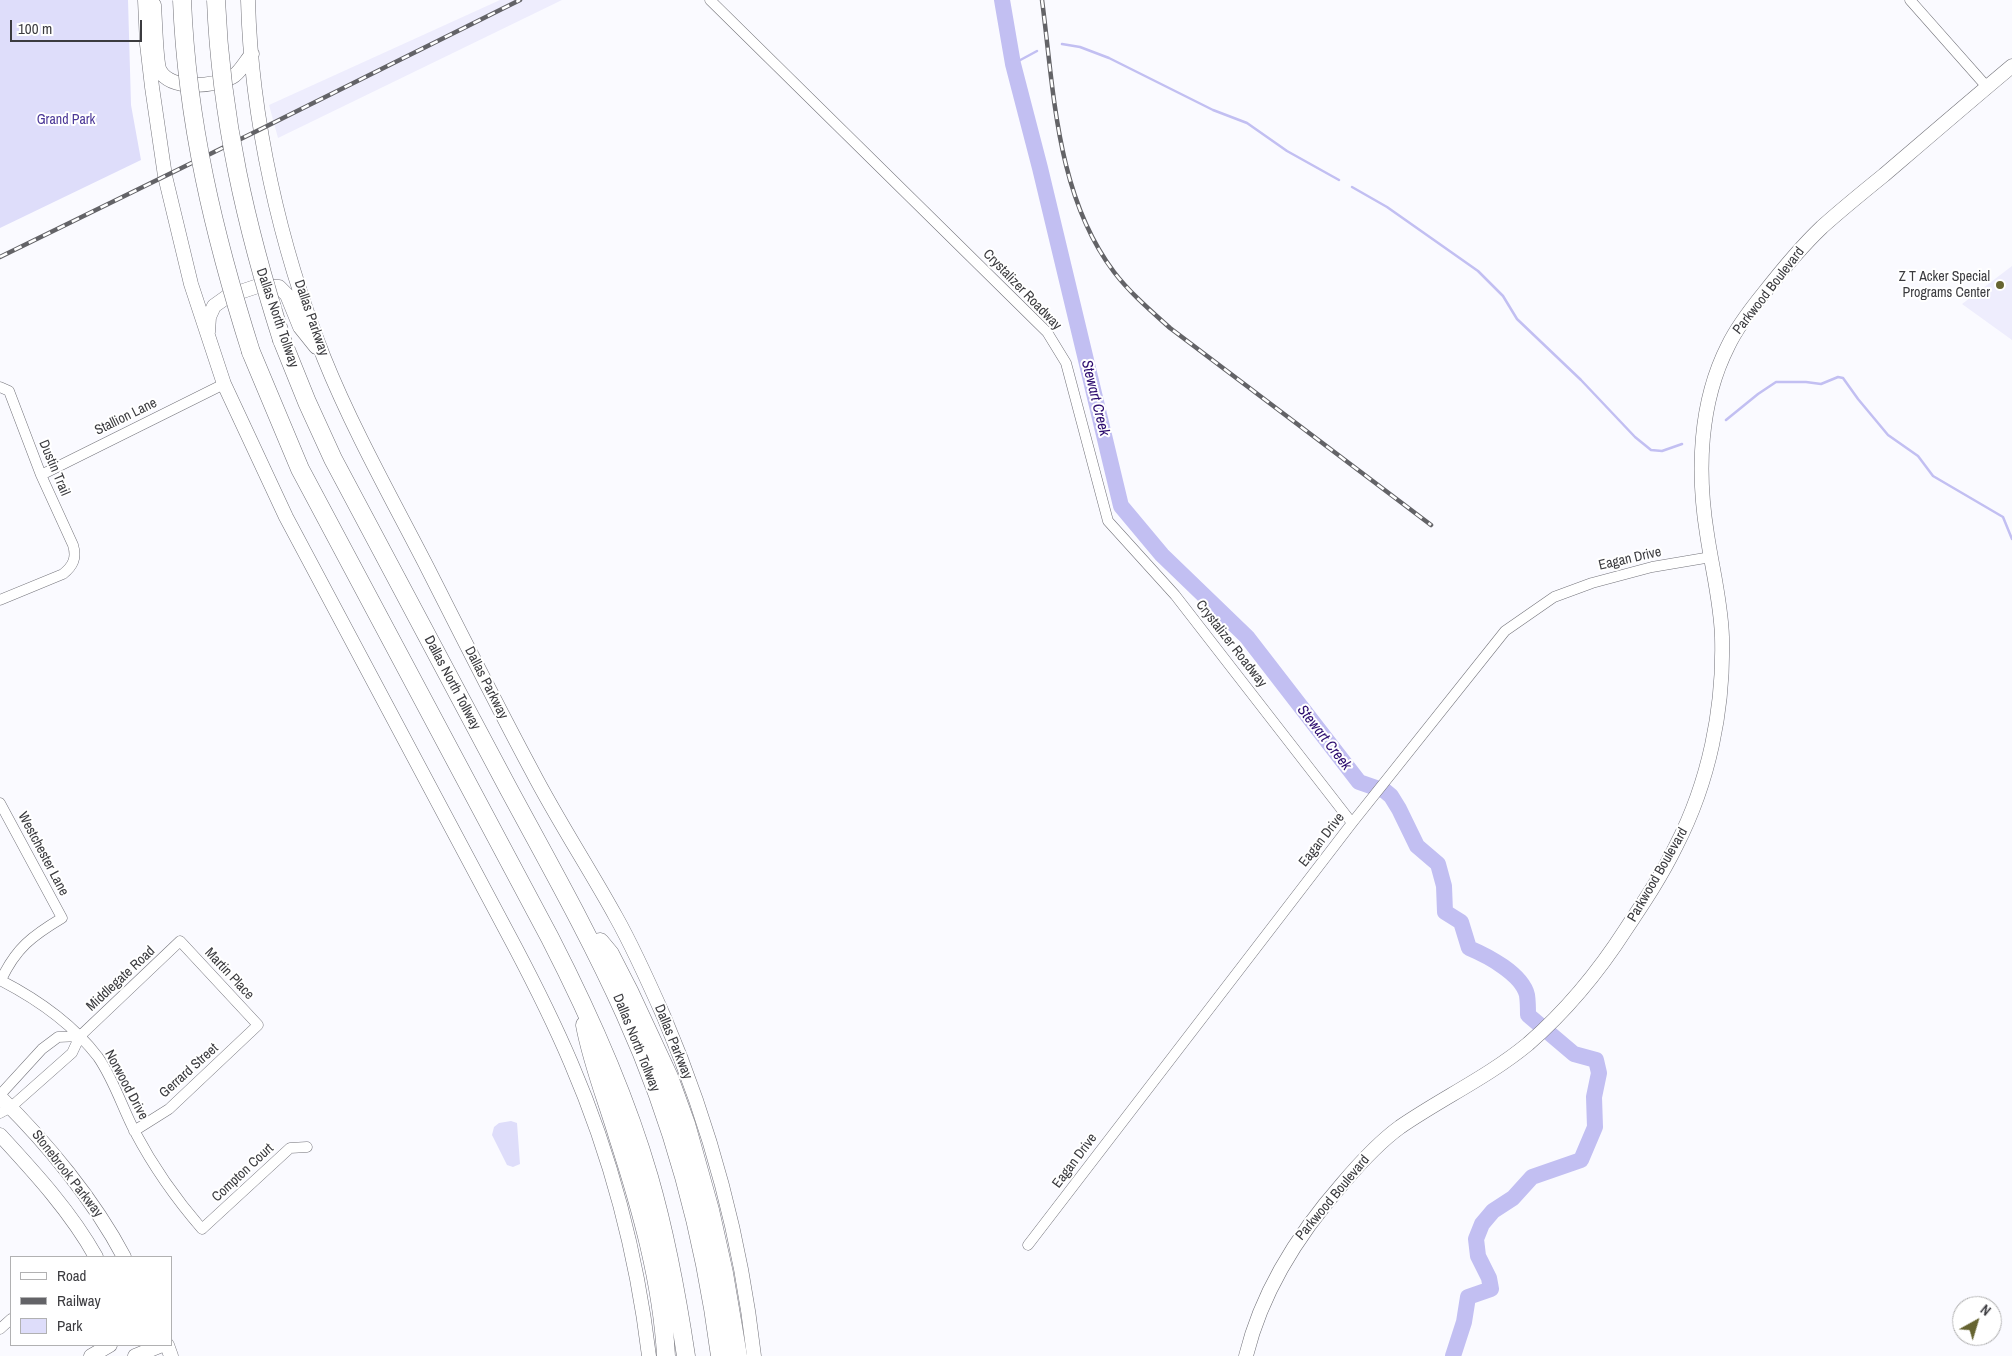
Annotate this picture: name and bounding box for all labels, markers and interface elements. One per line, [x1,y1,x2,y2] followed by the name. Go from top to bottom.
[12,10,145,42] scale bar
[18,18,52,39] text: 100 m
[37,112,95,128] park label: Grand Park
[1730,244,1808,338] street label: Parkwood Boulevard
[979,246,1065,334] street label: Crystalizer Roadway
[252,266,302,370] street label: Dallas North Tollway
[1899,269,1990,302] place label: Z T Acker Special Programs Center
[290,278,332,358] street label: Dallas Parkway
[1994,279,2006,291] marker: Z T Acker Special Programs Center
[1077,358,1113,438] water label: Stewart Creek
[92,395,160,439] street label: Stallion Lane
[35,438,73,498] street label: Dustin Trail
[1597,544,1663,574] street label: Eagan Drive
[1192,597,1270,691] street label: Crystalizer Roadway
[420,633,484,733] street label: Dallas North Tollway
[461,644,511,722] street label: Dallas Parkway
[1293,702,1355,774] water label: Stewart Creek
[14,809,72,899] street label: Westchester Lane
[1296,810,1348,870] street label: Eagan Drive
[1624,825,1692,925] street label: Parkwood Boulevard
[83,943,159,1015] street label: Middlegate Road
[201,945,257,1003] street label: Martin Place
[609,992,663,1094] street label: Dallas North Tollway
[650,1002,696,1082] street label: Dallas Parkway
[156,1040,222,1102] street label: Gerrard Street
[101,1047,151,1123] street label: Norwood Drive
[28,1127,106,1221] street label: Stonebrook Parkway
[1049,1130,1101,1192] street label: Eagan Drive
[209,1140,277,1206] street label: Compton Court
[1293,1152,1373,1244] street label: Parkwood Boulevard
[10,1256,172,1346] legend
[57,1265,86,1286] text: Road
[57,1290,101,1311] text: Railway
[1952,1296,2002,1346] north arrow
[1977,1301,1995,1320] text: N
[57,1315,82,1336] text: Park

